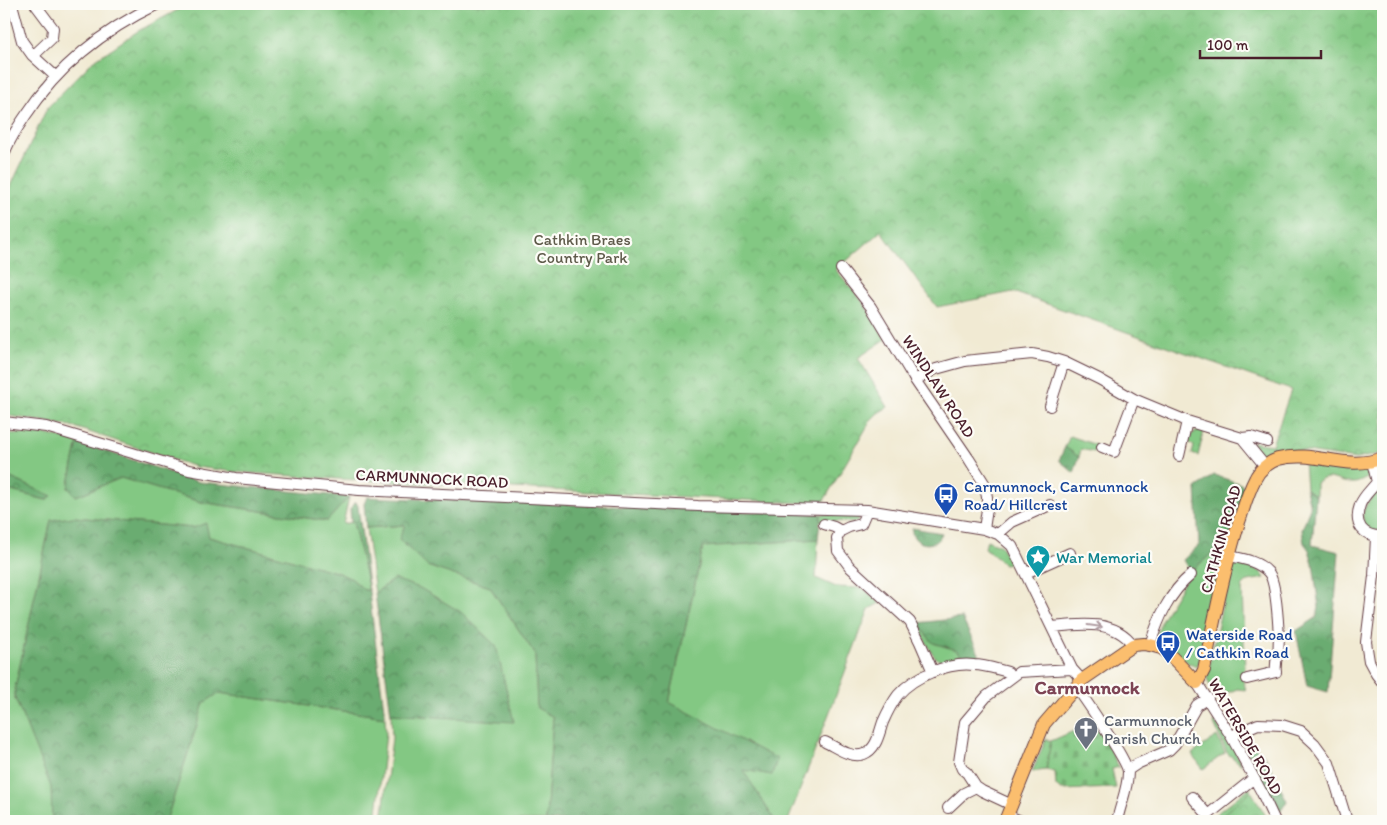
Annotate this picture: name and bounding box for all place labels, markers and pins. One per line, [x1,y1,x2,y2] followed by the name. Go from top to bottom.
[964,477,1149,514] place label: Carmunnock, Carmunnock Road/ Hillcrest
[933,482,959,516] bus stop icon: Carmunnock, Carmunnock Road/ Hillcrest
[1025,544,1051,578] place icon: War Memorial
[1056,548,1152,567] place label: War Memorial
[1186,625,1293,662] place label: Waterside Road / Cathkin Road
[1155,630,1181,664] bus stop icon: Waterside Road / Cathkin Road
[1104,711,1201,748] place label: Carmunnock Parish Church
[1073,716,1099,750] church icon: Carmunnock Parish Church

